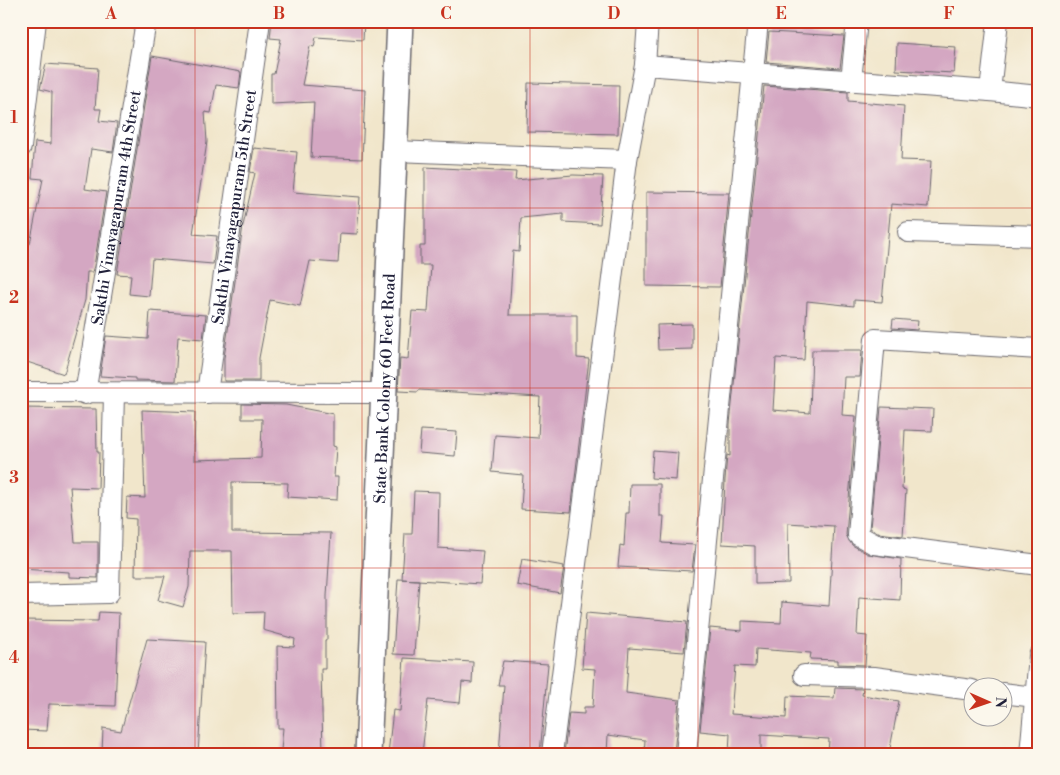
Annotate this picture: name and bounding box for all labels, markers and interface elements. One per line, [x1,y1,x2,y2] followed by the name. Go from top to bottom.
[104,4,117,24] text: A
[273,4,285,24] text: B
[440,4,452,24] text: C
[608,4,621,24] text: D
[775,4,787,24] text: E
[943,4,955,24] text: F
[87,88,146,327] street label: Sakthi Vinayagapuram 4th Street
[208,88,261,326] street label: Sakthi Vinayagapuram 5th Street
[10,108,18,128] text: 1
[370,273,400,504] street label: State Bank Colony 60 Feet Road
[9,288,19,308] text: 2
[9,468,19,488] text: 3
[9,648,20,668] text: 4
[962,678,1012,728] north arrow
[991,697,1009,708] text: N

